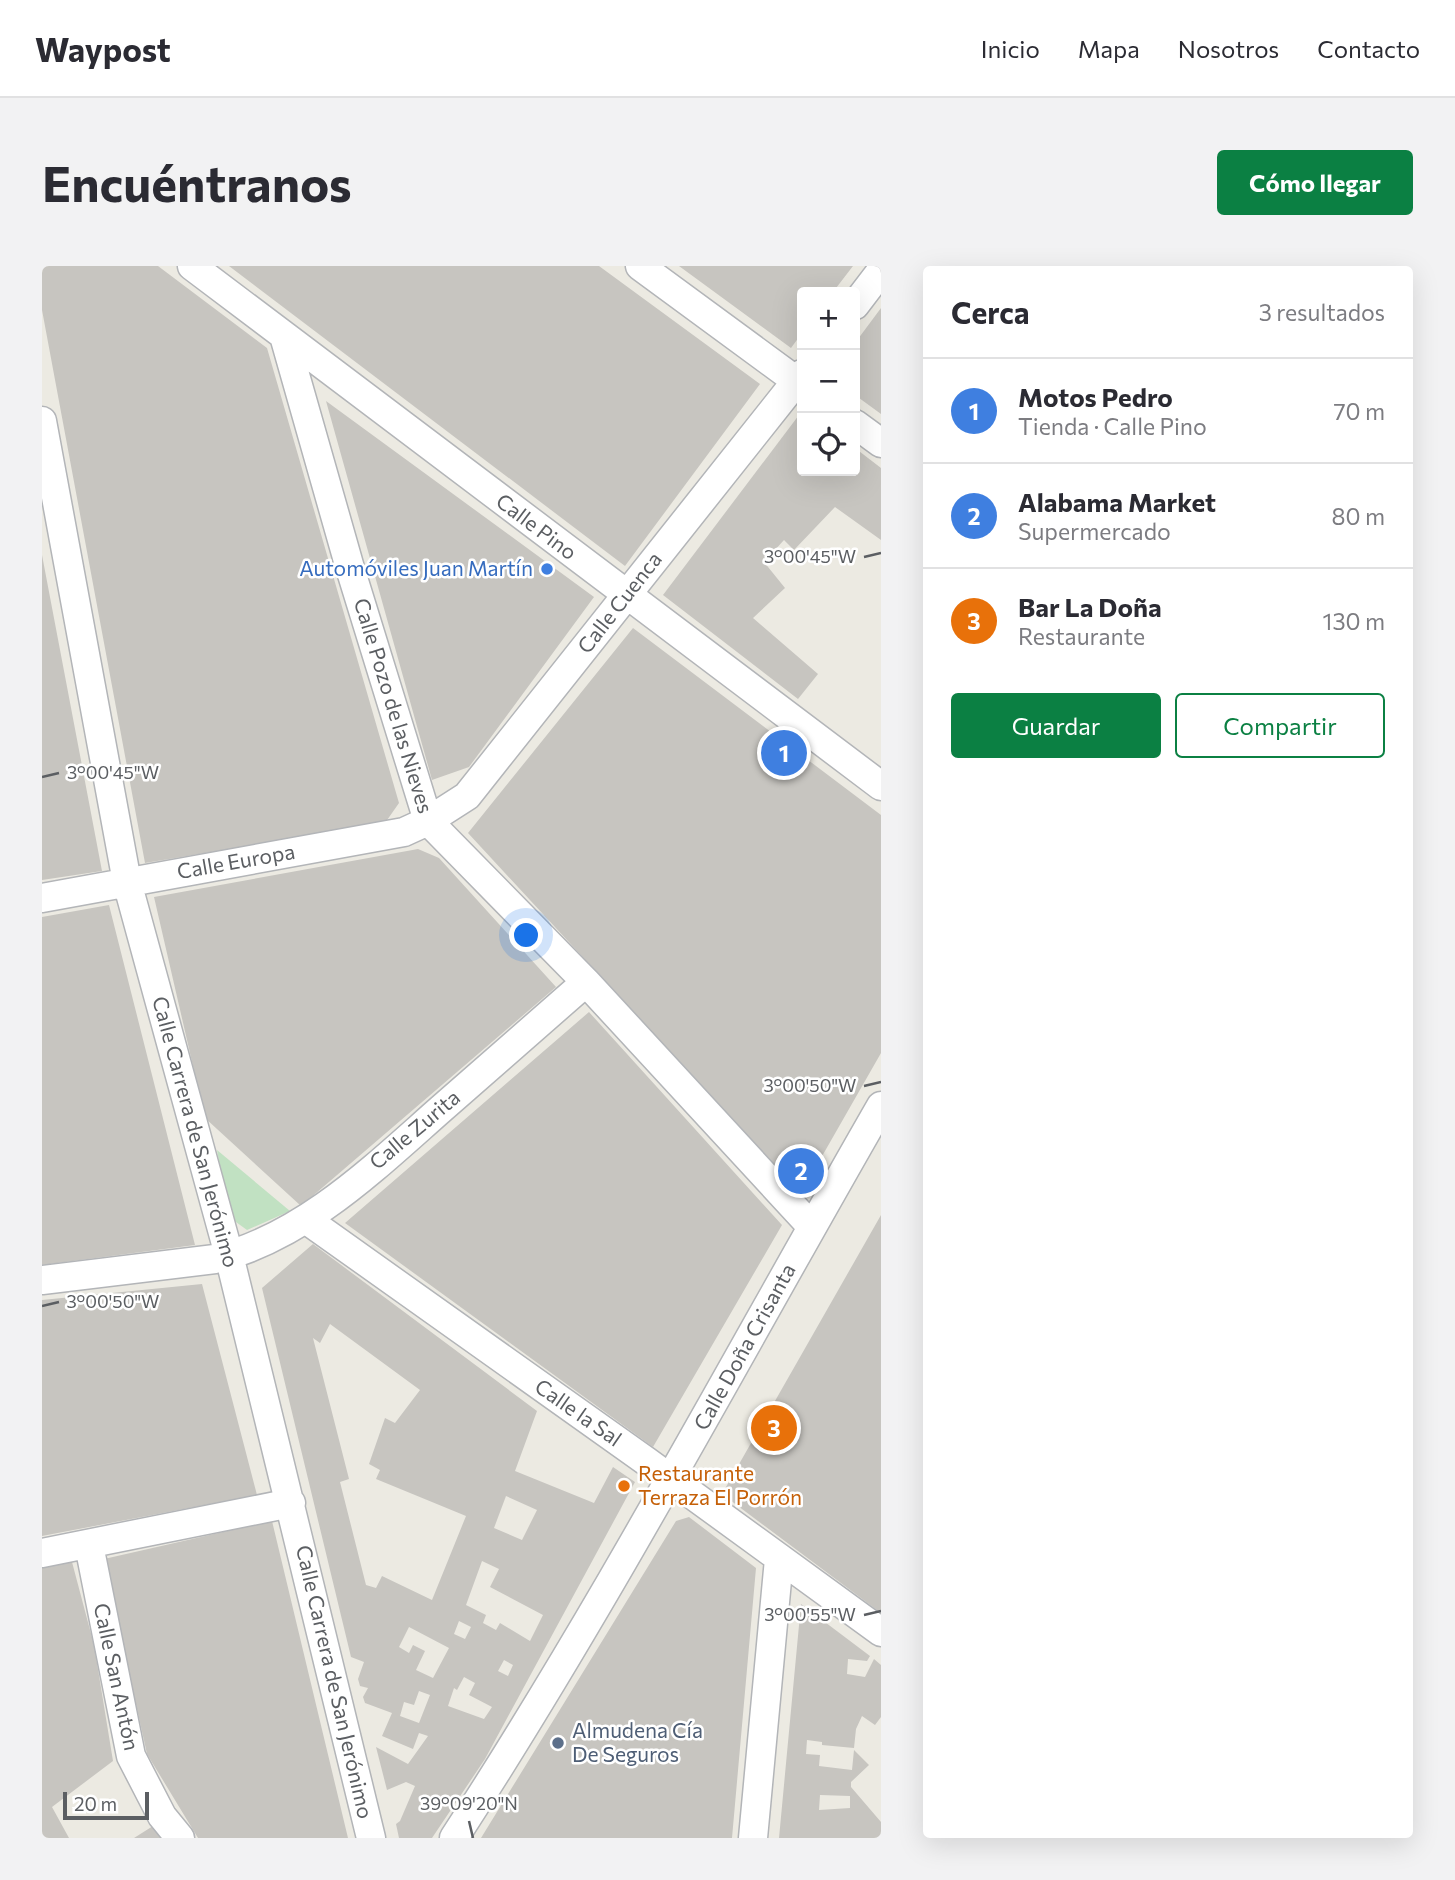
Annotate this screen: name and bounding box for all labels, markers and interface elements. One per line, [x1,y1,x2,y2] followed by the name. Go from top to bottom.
[35,28,171,69] text: Waypost
[981,34,1040,63] text: Inicio
[1078,34,1140,63] text: Mapa
[1178,34,1279,63] text: Nosotros
[1317,34,1420,63] text: Contacto
[1217,150,1413,215] button: Cómo llegar
[42,152,352,212] text: Encuéntranos
[797,287,860,476] map controls
[797,287,860,350] button: +
[951,293,1030,330] text: Cerca
[1259,298,1385,326] text: 3 resultados
[797,350,860,413] button: −
[1018,381,1173,412] text: Motos Pedro
[969,397,979,425] text: 1
[1333,397,1385,425] text: 70 m
[1018,412,1207,440] text: Tienda · Calle Pino
[797,413,860,476] button: locate
[1018,486,1216,517] text: Alabama Market
[492,487,582,564] street label: Calle Pino
[967,502,981,530] text: 2
[1332,502,1385,530] text: 80 m
[1018,517,1171,545] text: Supermercado
[764,545,856,567] text: 3°00'45"W
[571,546,666,658] street label: Calle Cuenca
[299,555,533,580] place label: Automóviles Juan Martín
[539,561,555,577] marker: Automóviles Juan Martín
[1018,591,1162,622] text: Bar La Doña
[350,595,439,816] street label: Calle Pozo de las Nieves
[967,607,981,635] text: 3
[1323,607,1385,635] text: 130 m
[1018,622,1145,650] text: Restaurante
[951,693,1161,758] button: Guardar
[1175,693,1385,758] button: Compartir
[761,727,807,779] pin: 1
[67,761,159,783] text: 3°00'45"W
[175,838,297,883] street label: Calle Europa
[509,918,543,952] your location
[148,993,245,1270] street label: Calle Carrera de San Jerónimo
[764,1074,856,1096] text: 3°00'50"W
[364,1084,464,1174] street label: Calle Zurita
[778,1145,824,1197] pin: 2
[688,1259,800,1434] street label: Calle Doña Crisanta
[67,1290,159,1312] text: 3°00'50"W
[531,1373,627,1451] street label: Calle la Sal
[751,1402,797,1454] pin: 3
[638,1460,802,1509] place label: Restaurante Terraza El Porrón
[616,1478,632,1494] marker: Restaurante Terraza El Porrón
[292,1543,379,1821] street label: Calle Carrera de San Jerónimo
[90,1601,145,1753] street label: Calle San Antón
[764,1603,856,1625] text: 3°00'55"W
[572,1717,703,1766] place label: Almudena Cía De Seguros
[550,1735,566,1751] marker: Almudena Cía De Seguros
[63,1789,149,1821] scale bar
[74,1792,117,1815] text: 20 m
[420,1792,518,1814] text: 39°09'20"N

